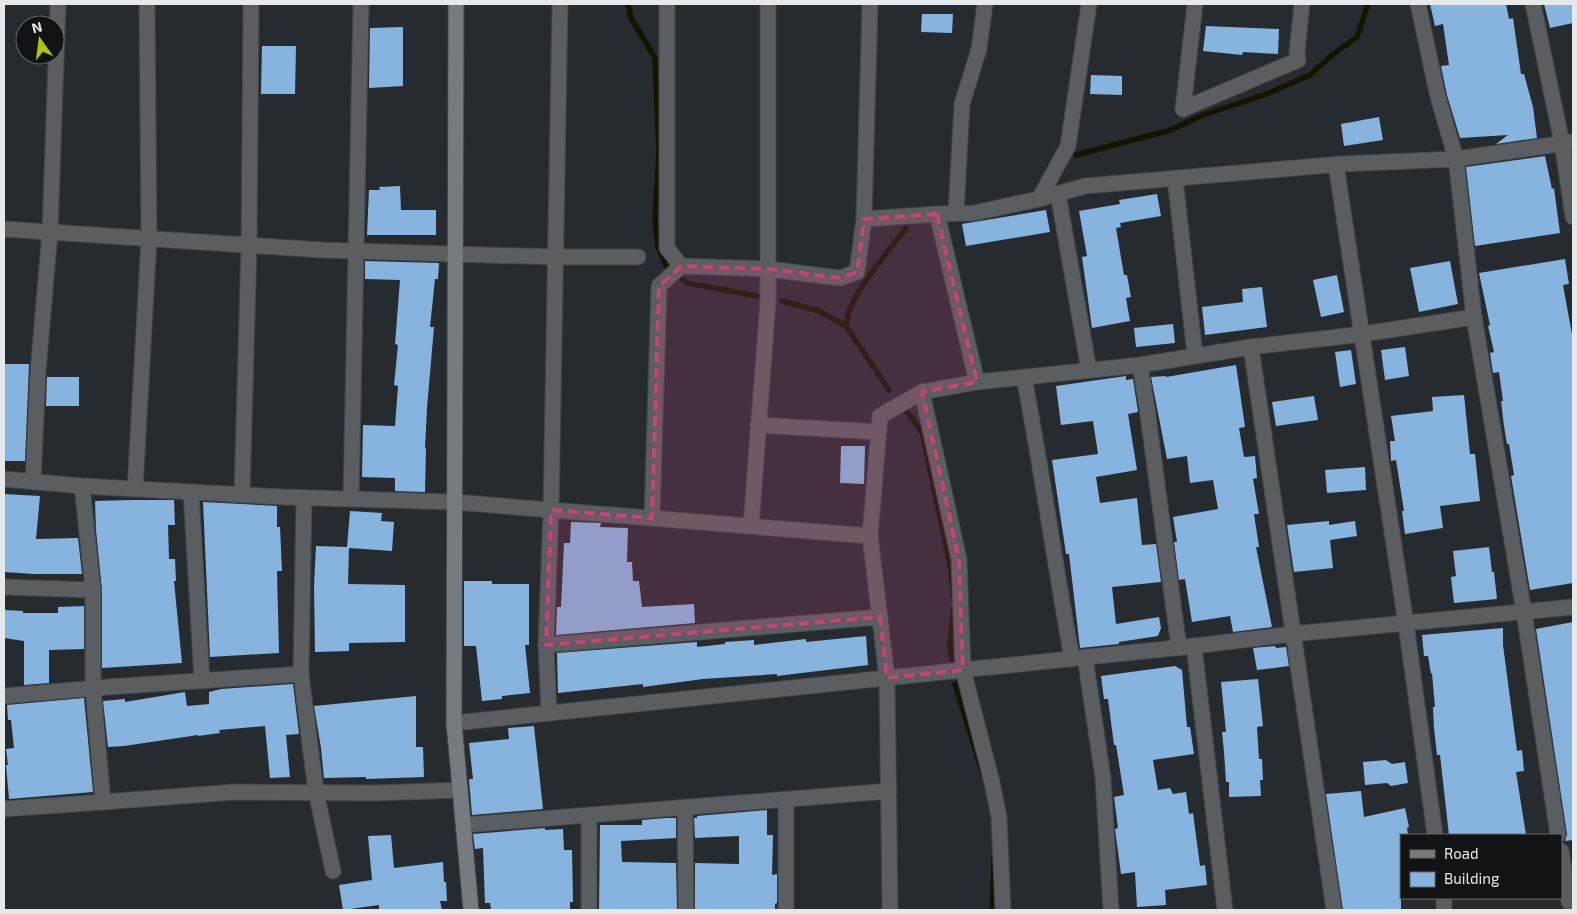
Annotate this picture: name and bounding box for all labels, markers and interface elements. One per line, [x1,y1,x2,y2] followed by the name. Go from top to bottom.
[15,15,65,65] north arrow
[30,17,44,36] text: N
[1400,834,1562,899] legend
[1444,844,1479,862] text: Road
[1444,869,1500,887] text: Building

